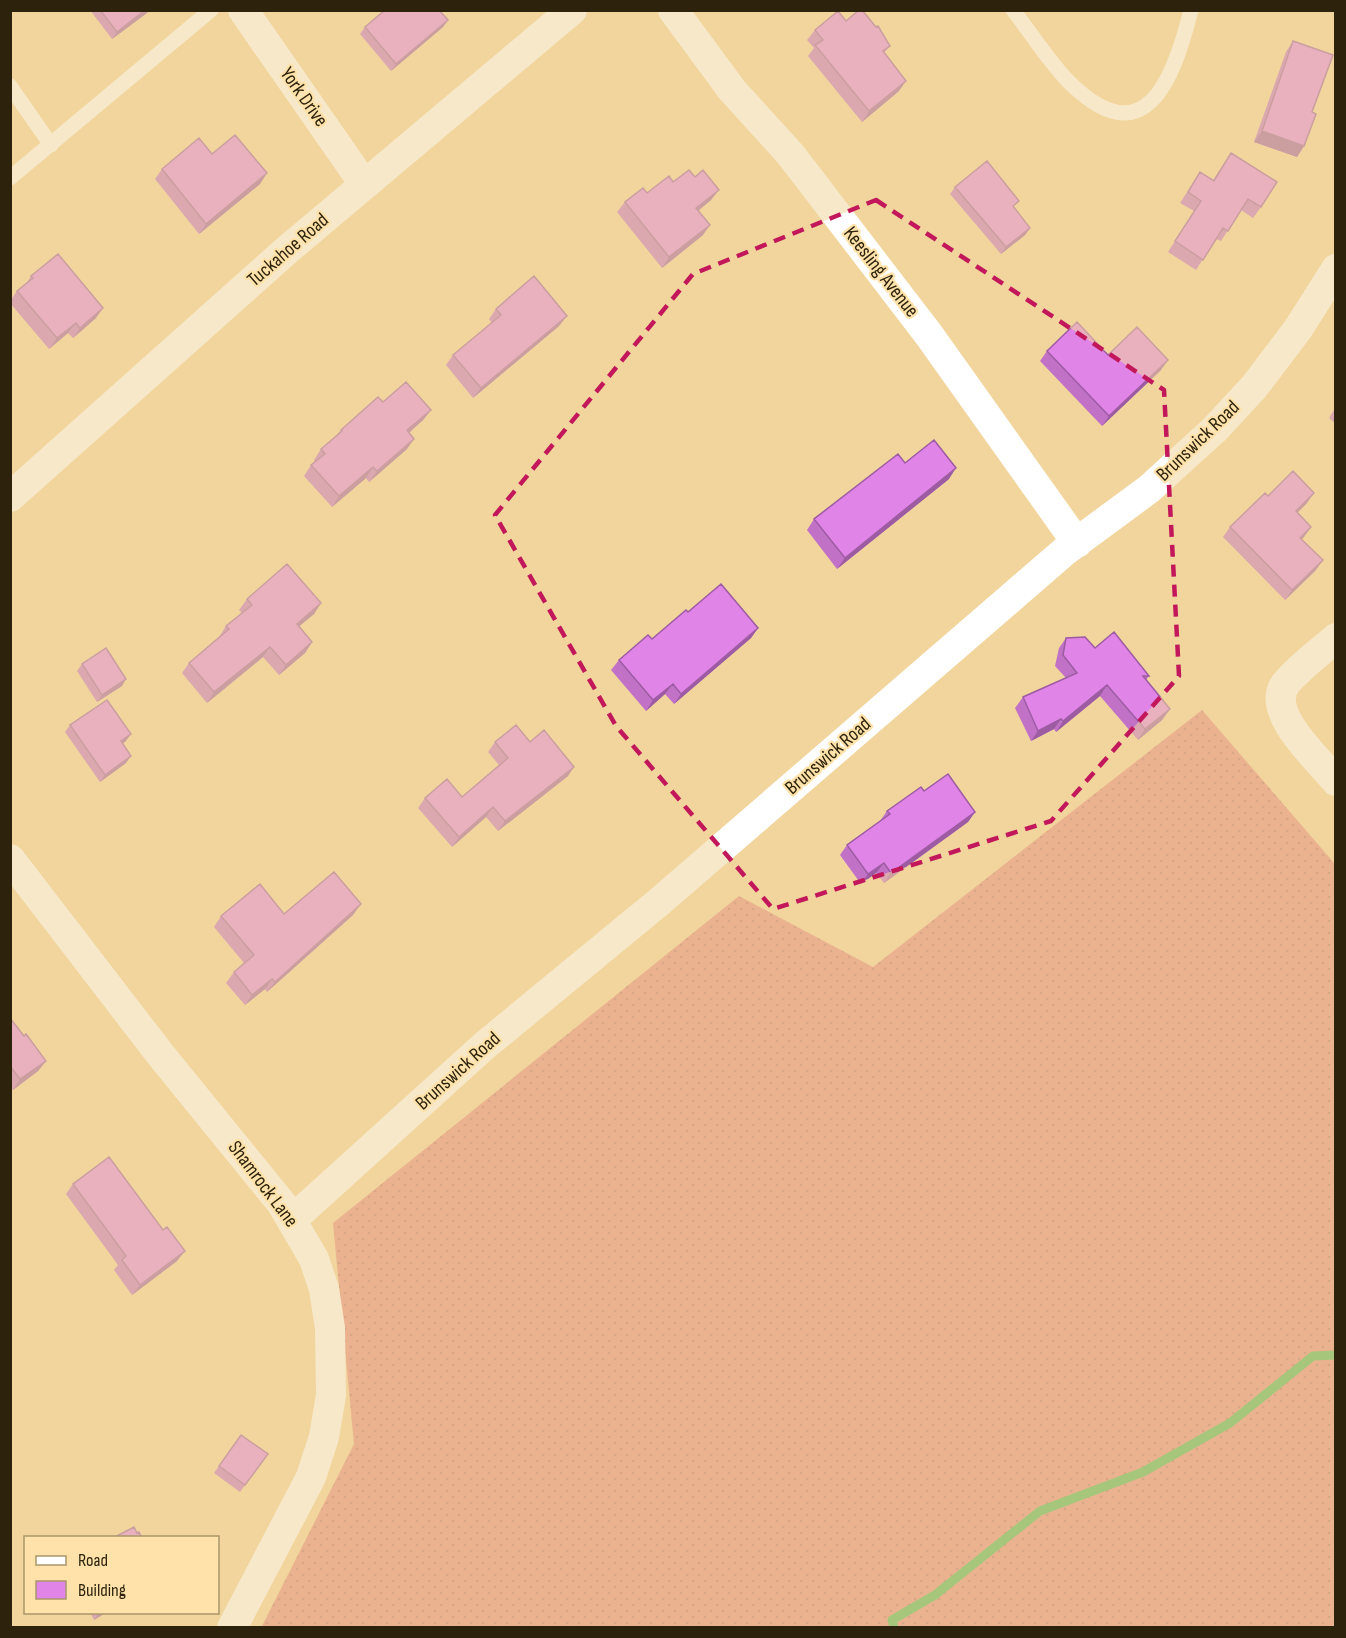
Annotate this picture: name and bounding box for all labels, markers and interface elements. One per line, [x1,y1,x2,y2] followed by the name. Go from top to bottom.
[275,63,333,131] street label: York Drive
[242,208,334,292] street label: Tuckahoe Road
[838,222,924,322] street label: Keesling Avenue
[1152,396,1244,486] street label: Brunswick Road
[780,712,876,800] street label: Brunswick Road
[411,1027,505,1115] street label: Brunswick Road
[223,1136,303,1232] street label: Shamrock Lane
[24,1536,219,1614] legend
[78,1550,108,1571] text: Road
[78,1580,126,1601] text: Building

